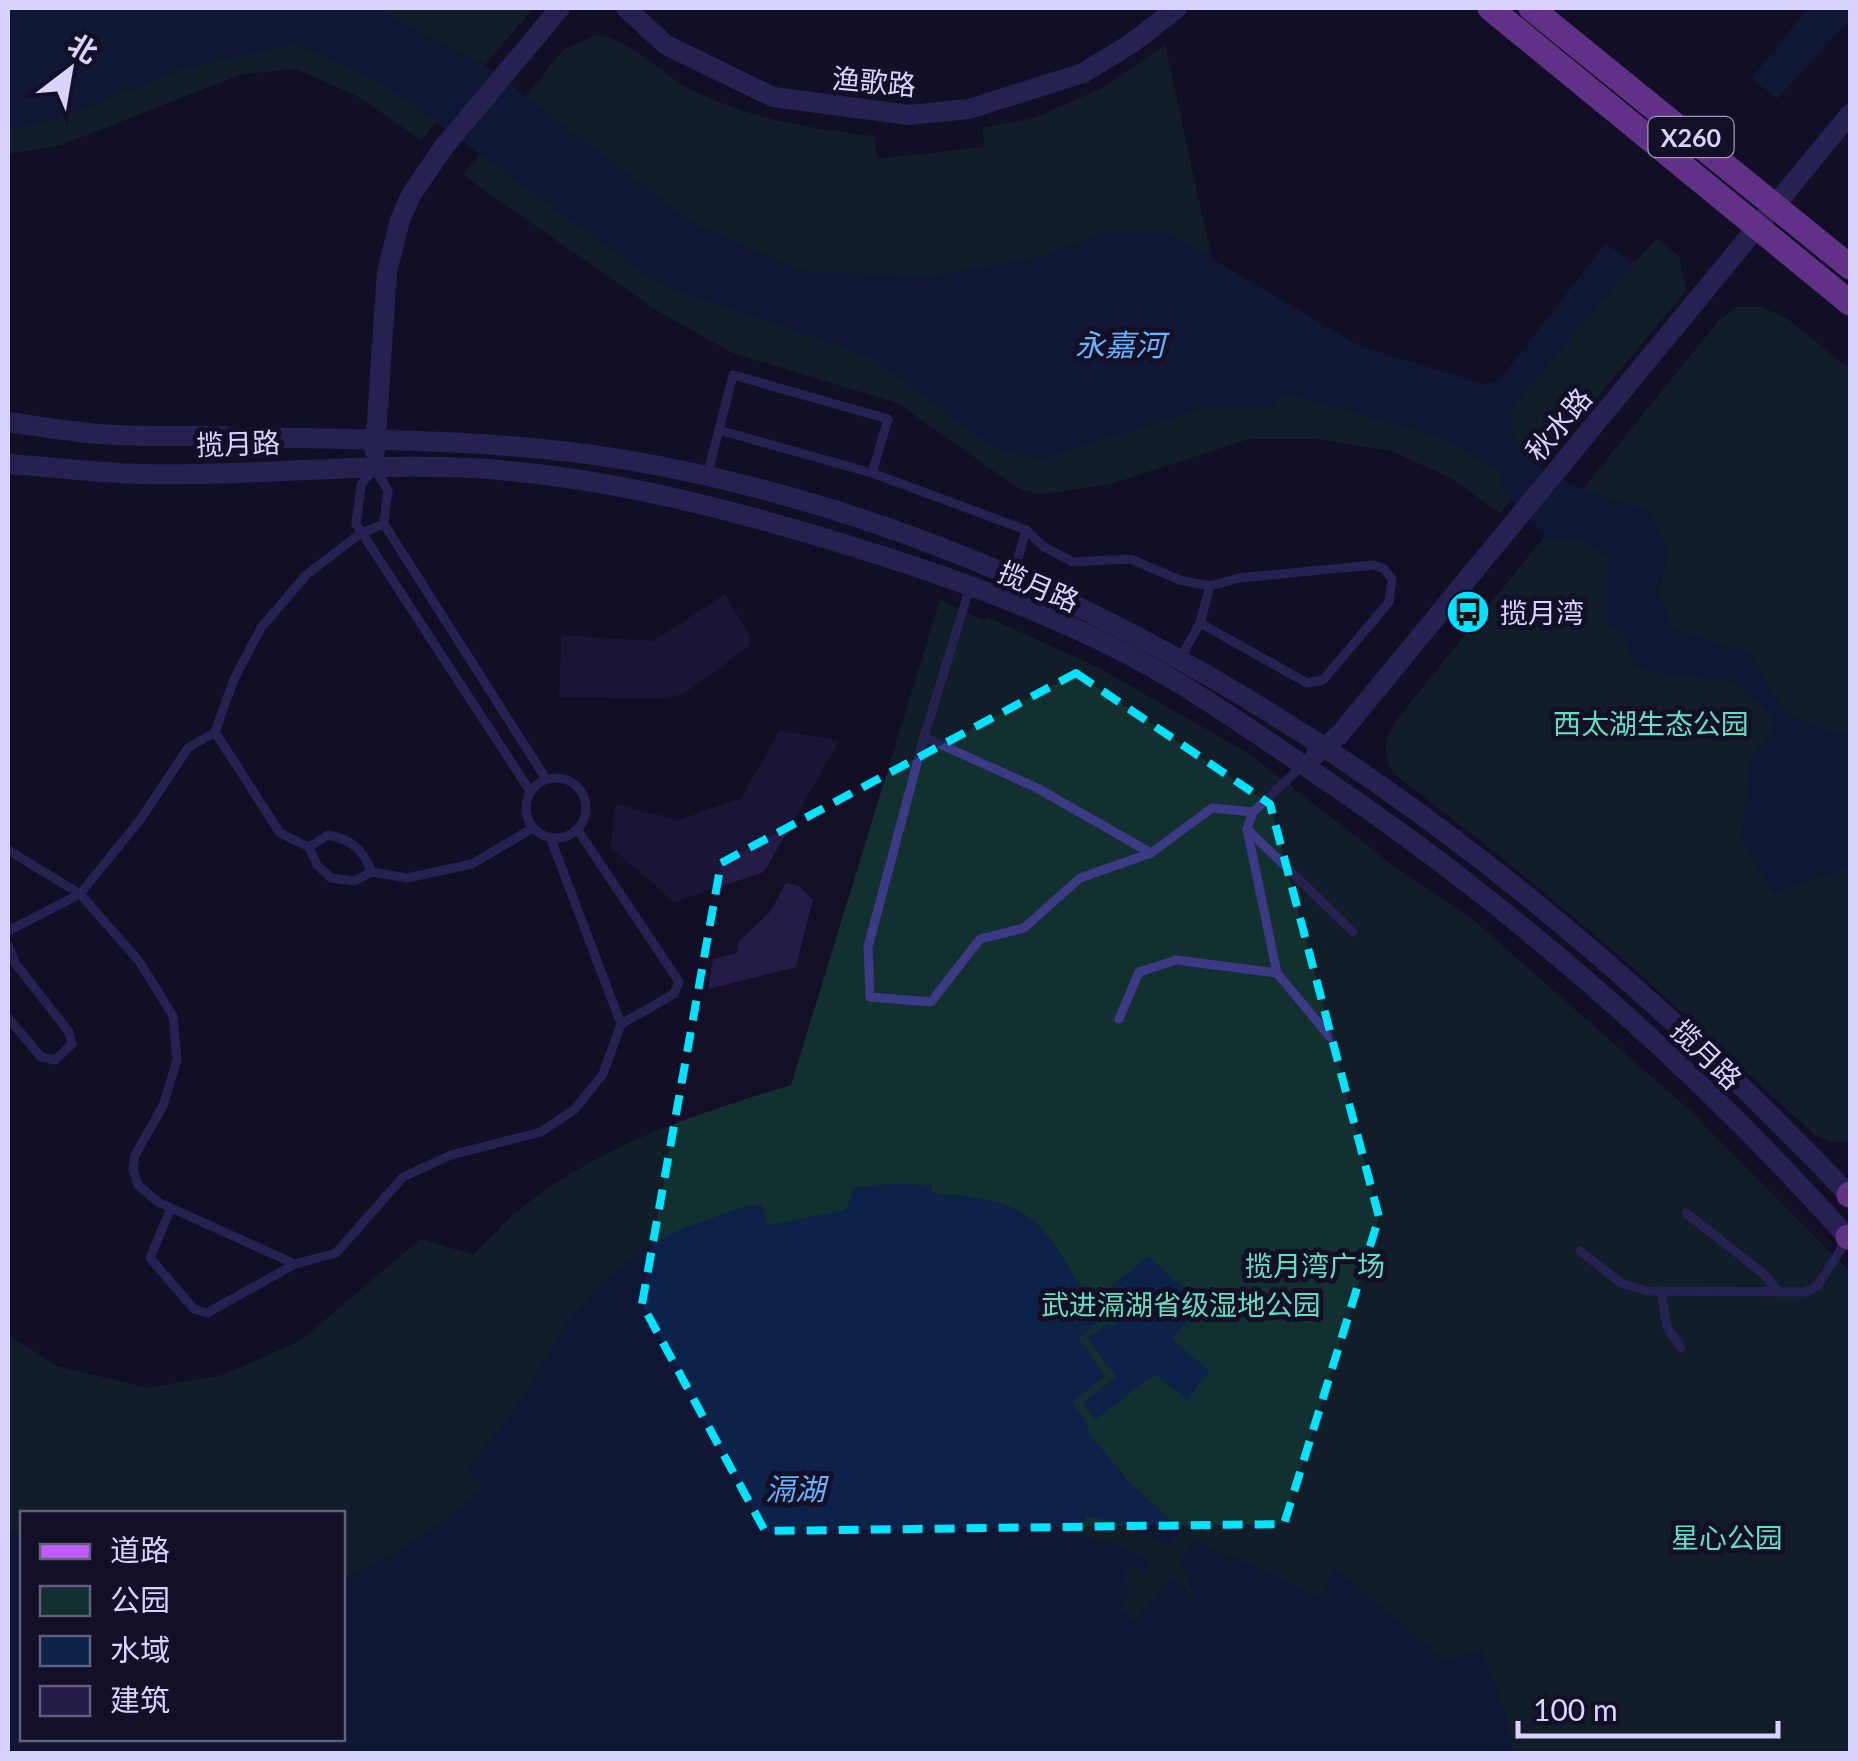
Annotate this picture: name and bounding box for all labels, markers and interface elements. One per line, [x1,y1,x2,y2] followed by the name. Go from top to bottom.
[20,20,120,120] north arrow
[63,26,104,70] text: 北
[831,60,917,102] street label: 渔歌路
[1648,117,1734,157] road number: X260
[1075,326,1170,362] water label: 永嘉河
[1518,381,1598,467] street label: 秋水路
[195,425,281,461] street label: 揽月路
[994,554,1084,618] street label: 揽月路
[1445,589,1491,635] bus stop icon: 揽月湾
[1500,595,1584,629] place label: 揽月湾
[1553,706,1749,740] park label: 西太湖生态公园
[1665,1013,1749,1095] street label: 揽月路
[1245,1248,1385,1282] park label: 揽月湾广场
[1041,1287,1321,1321] park label: 武进滆湖省级湿地公园
[765,1470,829,1506] water label: 滆湖
[20,1511,345,1741] legend
[1671,1520,1783,1554] park label: 星心公园
[110,1531,170,1567] text: 道路
[110,1581,170,1617] text: 公园
[110,1631,170,1667] text: 水域
[1518,1676,1778,1738] scale bar
[110,1681,170,1717] text: 建筑
[1533,1691,1618,1727] text: 100 m

